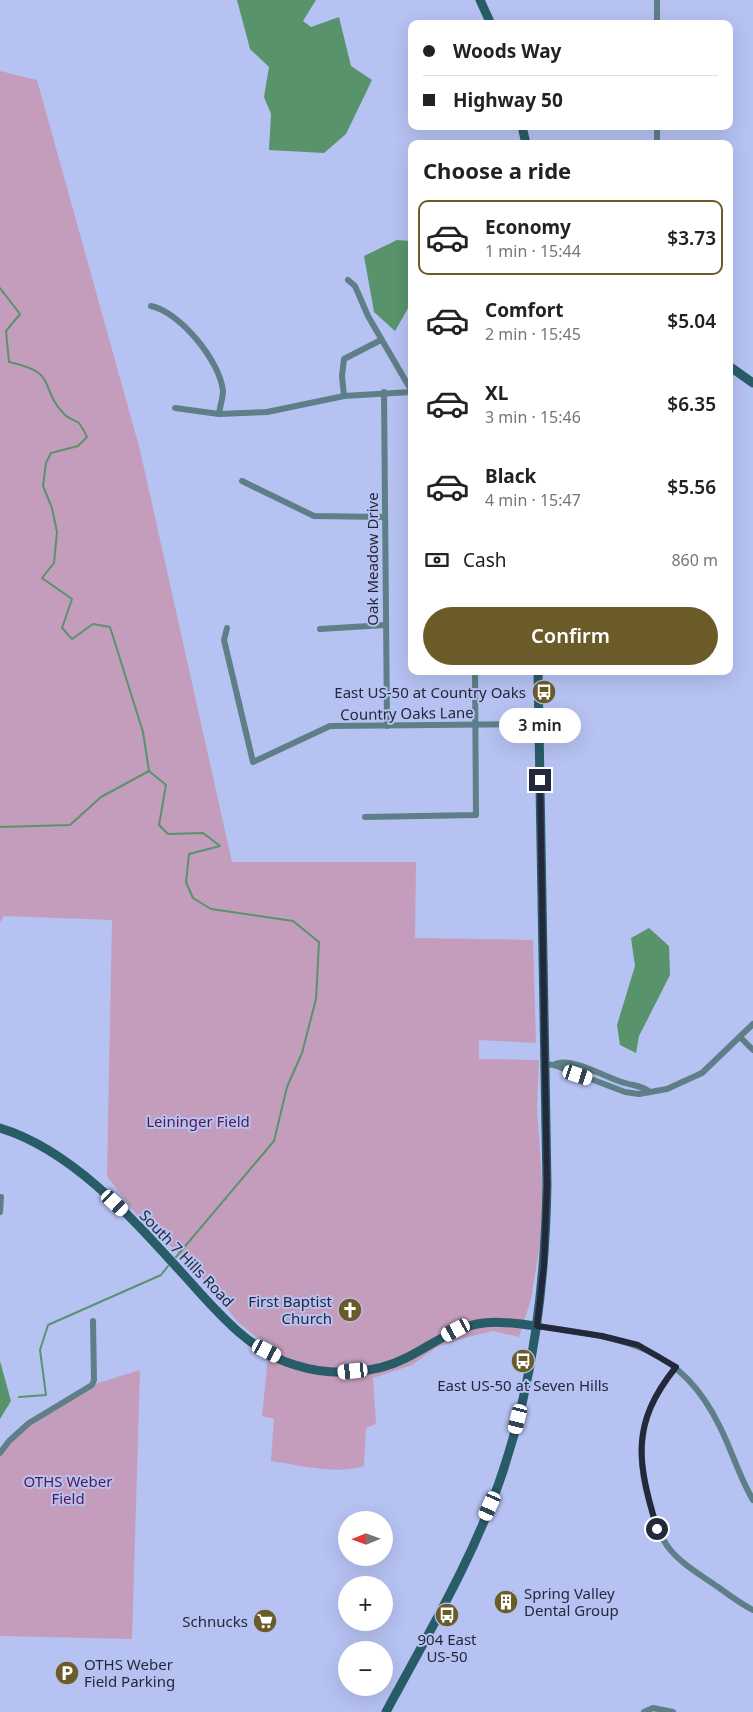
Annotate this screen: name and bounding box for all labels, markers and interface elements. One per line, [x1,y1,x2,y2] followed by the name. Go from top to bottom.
[453,38,561,64] text: Woods Way
[453,87,563,113] text: Highway 50
[423,155,571,185] text: Choose a ride
[485,214,571,240] text: Economy
[425,215,470,260] icon: car
[667,225,716,251] text: $3.73
[485,240,581,262] text: 1 min · 15:44
[485,297,564,323] text: Comfort
[425,298,470,343] icon: car
[667,308,716,334] text: $5.04
[485,323,581,345] text: 2 min · 15:45
[485,380,508,406] text: XL
[425,381,470,426] icon: car
[667,391,716,417] text: $6.35
[485,406,581,428] text: 3 min · 15:46
[485,463,536,489] text: Black
[425,464,470,509] icon: car
[667,474,716,500] text: $5.56
[485,489,581,511] text: 4 min · 15:47
[362,492,382,626] street label: Oak Meadow Drive
[423,546,451,574] icon: cash
[463,547,507,573] text: Cash
[671,549,718,571] text: 860 m
[423,607,718,665] button: Confirm
[531,679,557,705] bus stop icon: East US-50 at Country Oaks
[334,682,526,702] place label: East US-50 at Country Oaks
[340,702,474,724] street label: Country Oaks Lane
[499,708,581,742] callout: 3 min
[518,714,562,736] text: 3 min
[529,769,551,791] route end
[561,1063,594,1087] car
[146,1111,250,1131] park label: Leininger Field
[98,1187,131,1219] car
[136,1205,238,1311] street label: South 7 Hills Road
[248,1291,333,1328] place label: First Baptist Church
[337,1297,363,1323] church icon: First Baptist Church
[439,1316,472,1344] car
[250,1338,283,1364] car
[510,1348,536,1374] bus stop icon: East US-50 at Seven Hills
[337,1362,368,1380] car
[437,1375,609,1395] place label: East US-50 at Seven Hills
[507,1403,528,1435] car
[24,1471,112,1508] park label: OTHS Weber Field
[477,1489,502,1523] car
[338,1511,392,1566] north arrow
[338,1511,393,1696] map controls
[646,1518,668,1540] route start
[338,1576,393,1631] button: +
[524,1583,619,1620] place label: Spring Valley Dental Group
[493,1589,519,1615] building icon: Spring Valley Dental Group
[434,1602,460,1628] bus stop icon: 904 East US-50
[252,1608,278,1634] supermarket icon: Schnucks
[182,1611,248,1631] place label: Schnucks
[418,1629,477,1666] place label: 904 East US-50
[338,1641,393,1696] button: −
[84,1654,175,1691] place label: OTHS Weber Field Parking
[54,1660,80,1686] parking icon: OTHS Weber Field Parking

